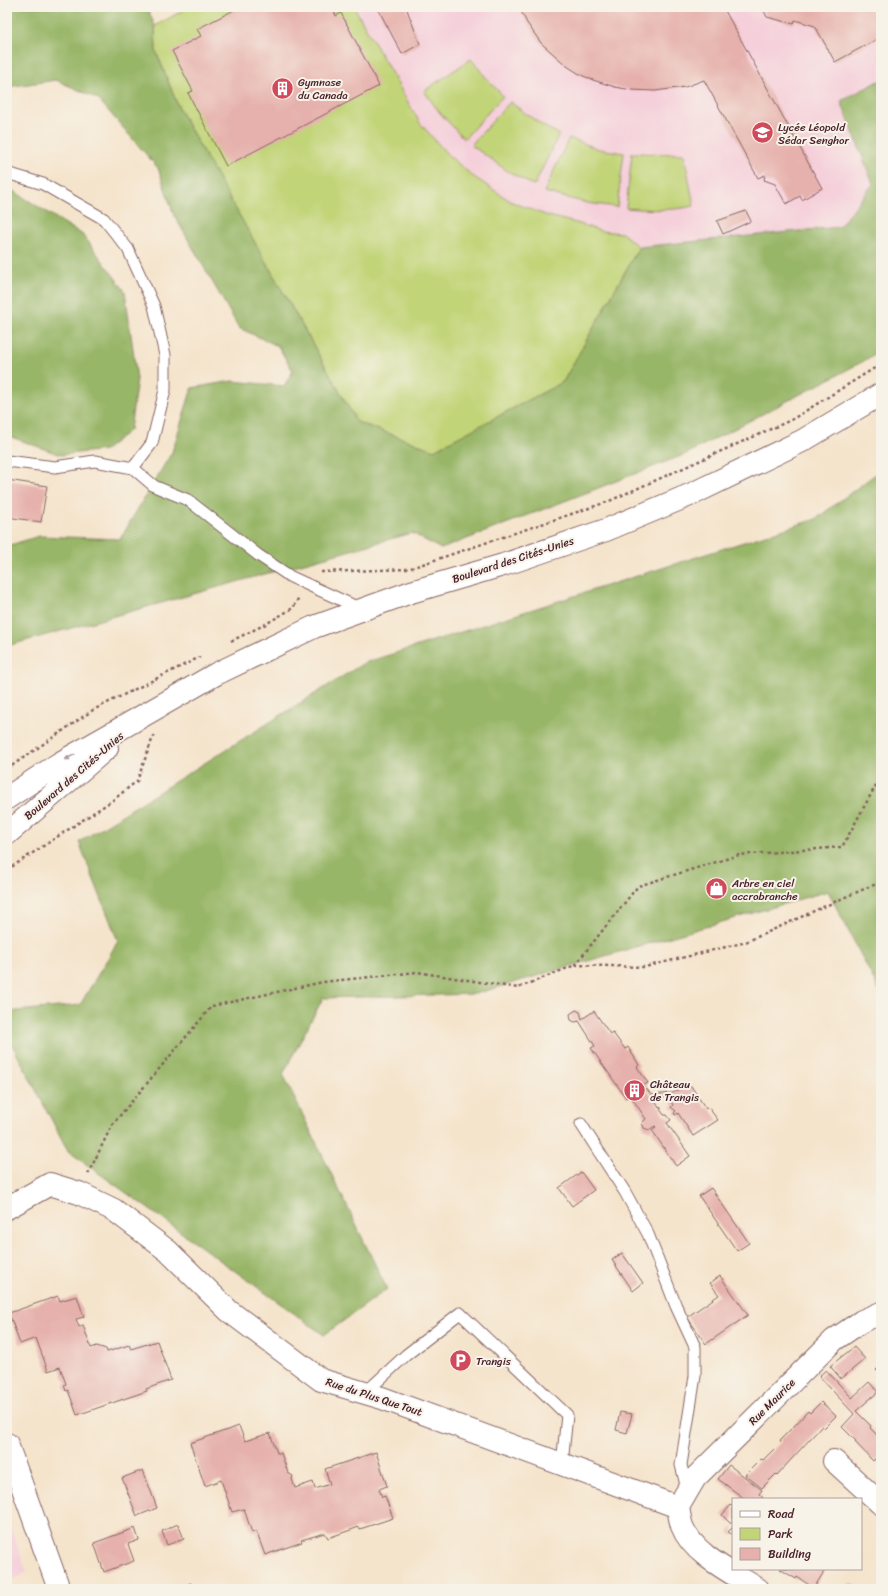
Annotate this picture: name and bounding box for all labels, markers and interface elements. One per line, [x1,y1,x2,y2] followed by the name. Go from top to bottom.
[298,73,348,105] place label: Gymnase du Canada
[270,75,296,101] building icon: Gymnase du Canada
[778,118,850,150] place label: Lycée Léopold Sédar Senghor
[750,120,776,146] school or university icon: Lycée Léopold Sédar Senghor
[450,531,577,589] street label: Boulevard des Cités-Unies
[20,727,129,825] street label: Boulevard des Cités-Unies
[64,754,76,761] one-way arrow
[731,874,798,906] place label: Arbre en ciel accrobranche
[703,876,729,902] shop icon: Arbre en ciel accrobranche
[650,1075,700,1107] place label: Château de Trangis
[621,1077,647,1103] building icon: Château de Trangis
[448,1348,474,1374] parking icon: Trangis
[476,1352,512,1371] place label: Trangis
[323,1372,425,1422] street label: Rue du Plus Que Tout
[744,1373,801,1430] street label: Rue Maurice
[732,1498,862,1570] legend
[768,1503,795,1525] text: Road
[768,1523,793,1545] text: Park
[768,1543,811,1565] text: Building

